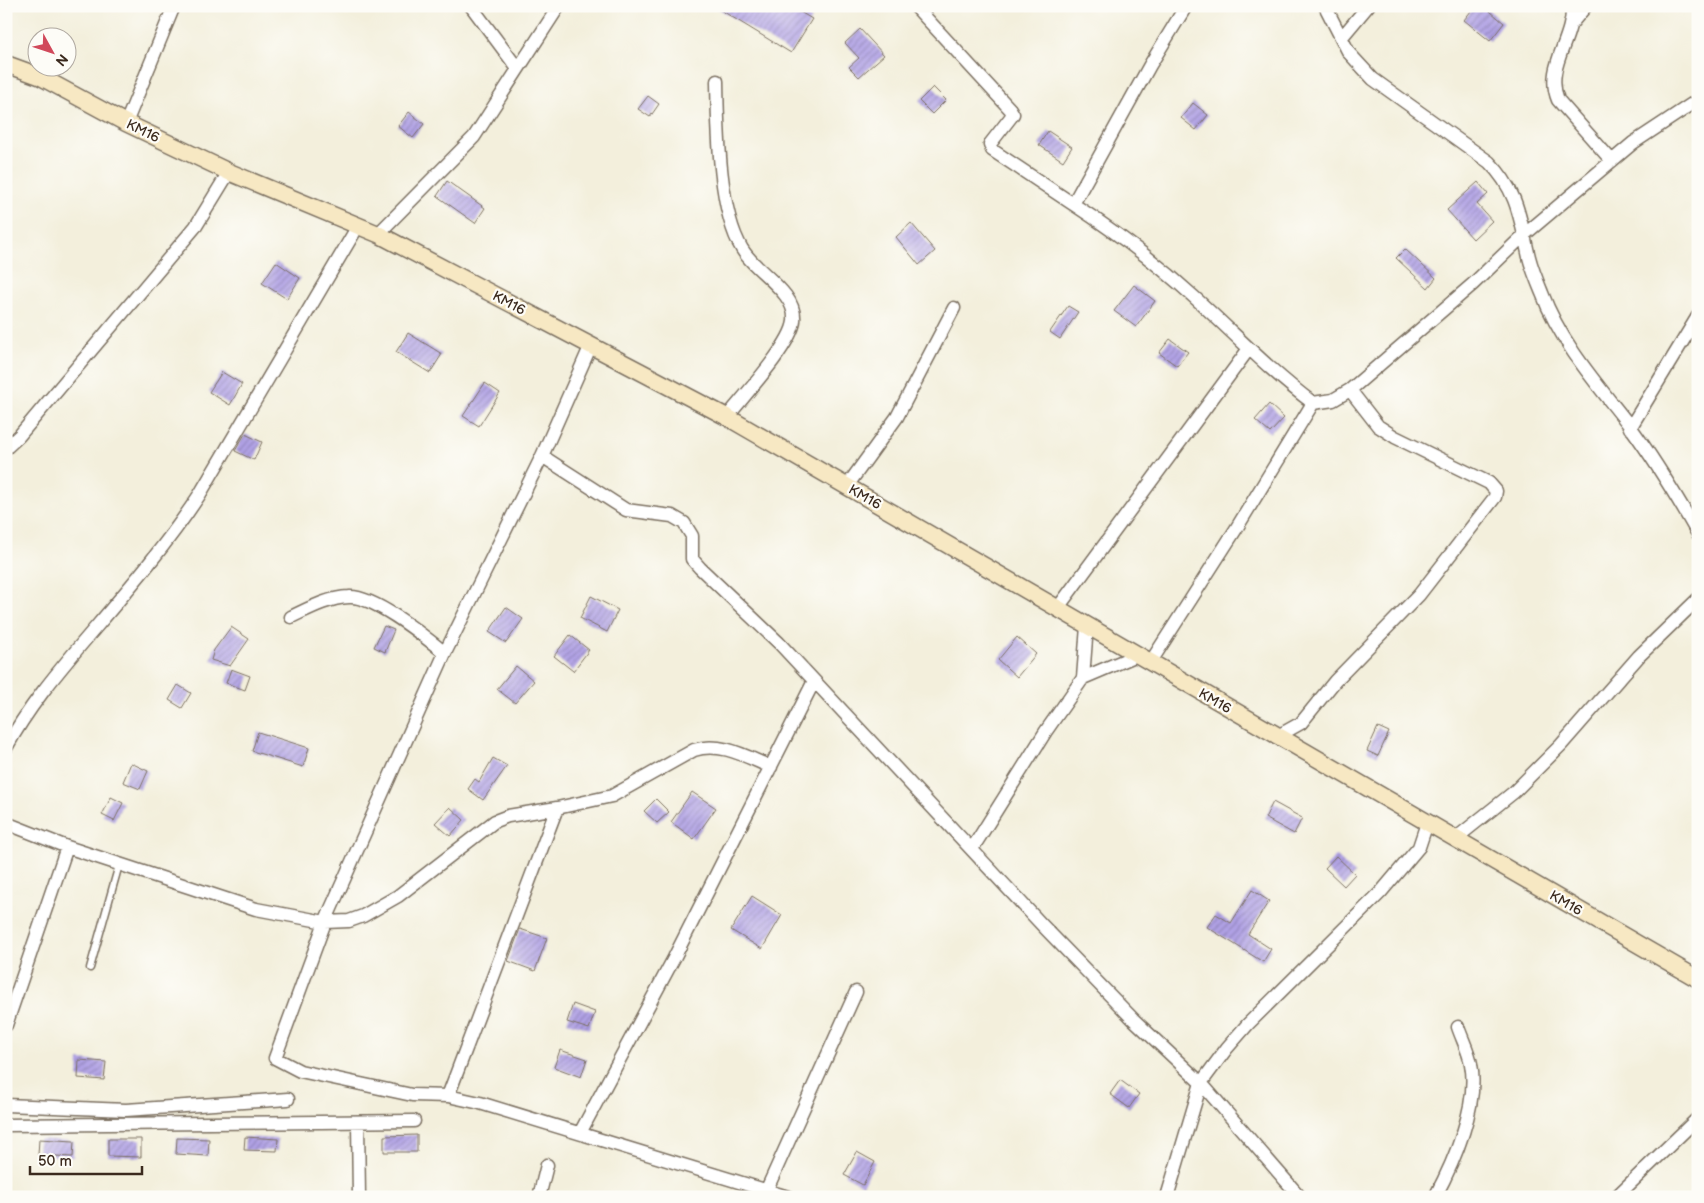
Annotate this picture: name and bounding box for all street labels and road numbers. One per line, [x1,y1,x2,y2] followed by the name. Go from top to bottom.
[124,116,163,147] street label: KM16
[490,287,529,319] street label: KM16
[846,481,885,513] street label: KM16
[1196,685,1235,717] street label: KM16
[1547,887,1586,919] street label: KM16

